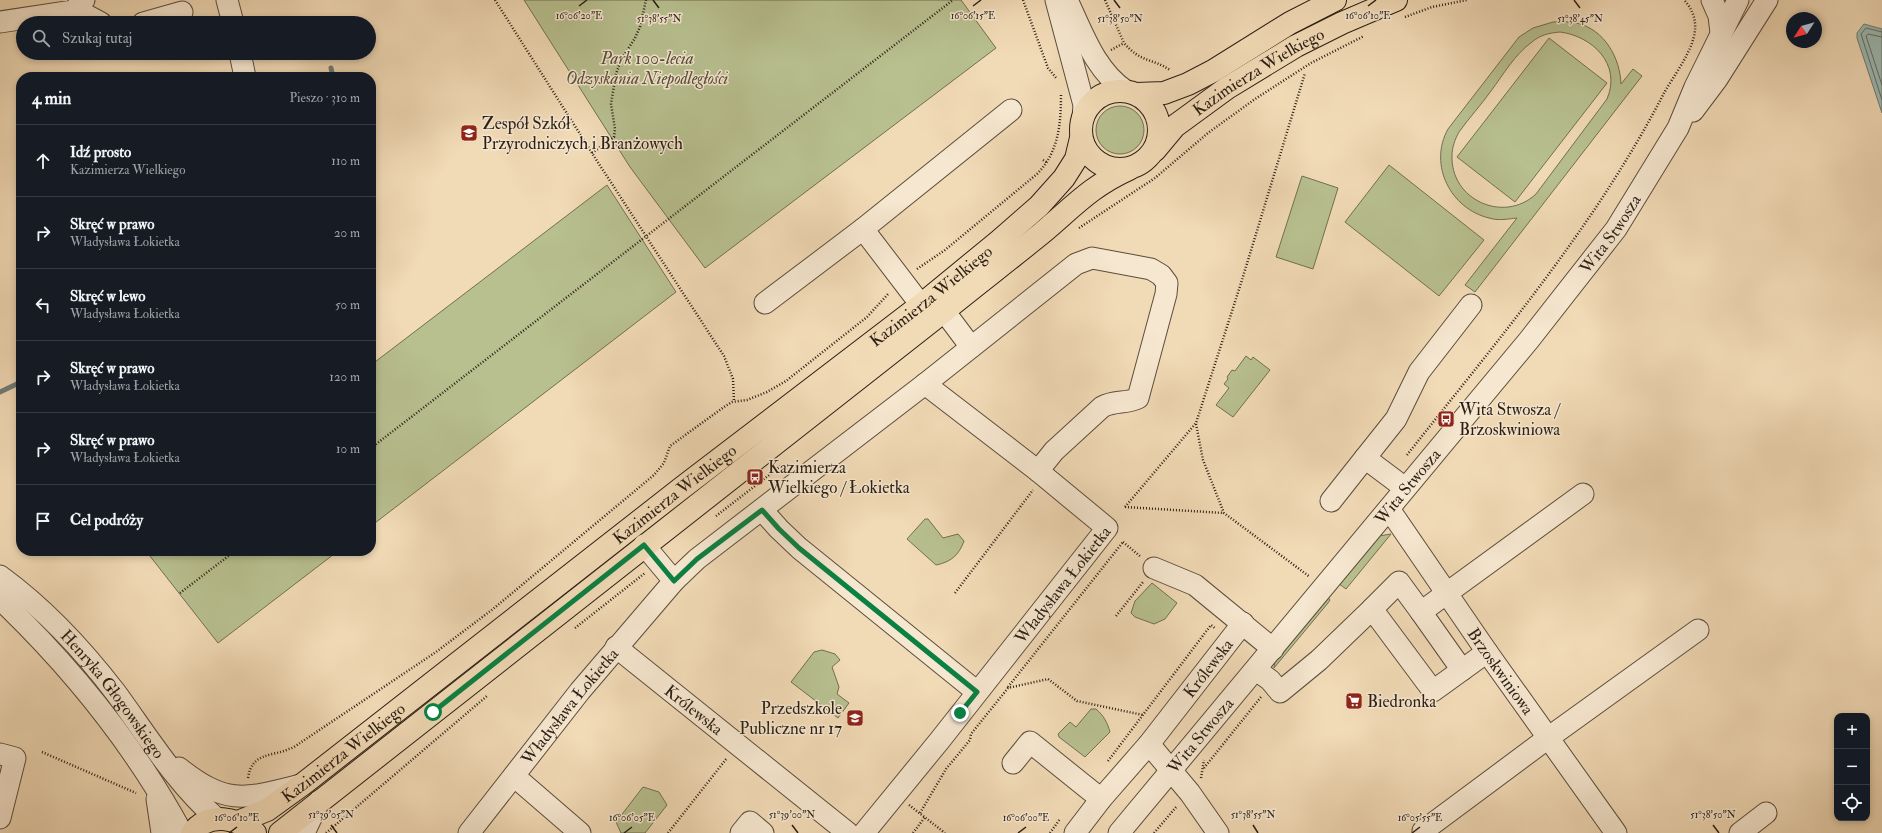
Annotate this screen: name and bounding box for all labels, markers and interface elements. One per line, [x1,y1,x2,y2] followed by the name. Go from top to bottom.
[556,10,602,22] text: 16°06'20"E
[951,10,995,22] text: 16°06'15"E
[1345,10,1391,22] text: 16°06'10"E
[1786,12,1822,48] north arrow
[637,13,681,25] text: 51°38'55"N
[1097,13,1143,25] text: 51°38'50"N
[1557,13,1603,25] text: 51°38'45"N
[16,16,376,60] search box
[1189,24,1328,121] street label: Kazimierza Wielkiego
[30,27,52,49] icon: search
[62,29,132,48] text: Szukaj tutaj
[566,48,729,89] park label: Park 100-lecia Odzyskania Niepodległości
[32,88,71,109] text: 4 min
[290,90,360,106] text: Pieszo · 310 m
[482,113,683,155] place label: Zespół Szkół Przyrodniczych i Branżowych
[459,123,479,143] school or university icon: Zespół Szkół Przyrodniczych i Branżowych
[70,143,131,162] text: Idź prosto
[32,150,54,172] icon: ahead
[331,153,360,169] text: 110 m
[70,162,185,178] text: Kazimierza Wielkiego
[1575,190,1646,279] street label: Wita Stwosza
[70,215,154,234] text: Skręć w prawo
[32,222,54,244] icon: right
[334,225,360,241] text: 20 m
[70,234,180,250] text: Władysława Łokietka
[865,241,997,352] street label: Kazimierza Wielkiego
[70,287,145,306] text: Skręć w lewo
[32,294,54,316] icon: left
[335,297,360,313] text: 50 m
[70,306,180,322] text: Władysława Łokietka
[70,359,154,378] text: Skręć w prawo
[32,366,54,388] icon: right
[329,369,360,385] text: 120 m
[70,378,180,394] text: Władysława Łokietka
[1458,399,1561,440] place label: Wita Stwosza / Brzoskwiniowa
[1436,409,1456,429] bus stop icon: Wita Stwosza / Brzoskwiniowa
[70,431,154,450] text: Skręć w prawo
[32,438,54,460] icon: right
[609,440,741,549] street label: Kazimierza Wielkiego
[336,441,360,457] text: 10 m
[1369,444,1446,530] street label: Wita Stwosza
[70,450,180,466] text: Władysława Łokietka
[767,457,911,498] place label: Kazimierza Wielkiego / Łokietka
[745,467,765,487] bus stop icon: Kazimierza Wielkiego / Łokietka
[32,510,54,532] icon: arrive
[70,511,143,530] text: Cel podróży
[1010,521,1116,649] street label: Władysława Łokietka
[1463,624,1539,720] street label: Brzoskwiniowa
[56,625,169,763] street label: Henryka Głogowskiego
[1179,634,1238,702] street label: Królewska
[516,643,624,770] street label: Władysława Łokietka
[660,680,728,740] street label: Królewska
[1344,691,1364,711] supermarket icon: Biedronka
[1367,691,1437,712] place label: Biedronka
[1162,693,1239,779] street label: Wita Stwosza
[277,698,410,807] street label: Kazimierza Wielkiego
[739,698,842,739] place label: Przedszkole Publiczne nr 17
[424,703,442,721] route start
[951,704,969,722] route end
[845,708,865,728] school or university icon: Przedszkole Publiczne nr 17
[1834,713,1870,821] map controls
[1834,713,1870,749] button: +
[1834,749,1870,785] button: −
[1834,785,1870,821] button: locate
[308,809,354,821] text: 51°39'05"N
[769,809,815,821] text: 51°39'00"N
[1231,809,1275,821] text: 51°38'55"N
[1690,809,1736,821] text: 51°38'50"N
[214,812,260,824] text: 16°06'10"E
[609,812,655,824] text: 16°06'05"E
[1003,812,1049,824] text: 16°06'00"E
[1398,812,1442,824] text: 16°05'55"E

